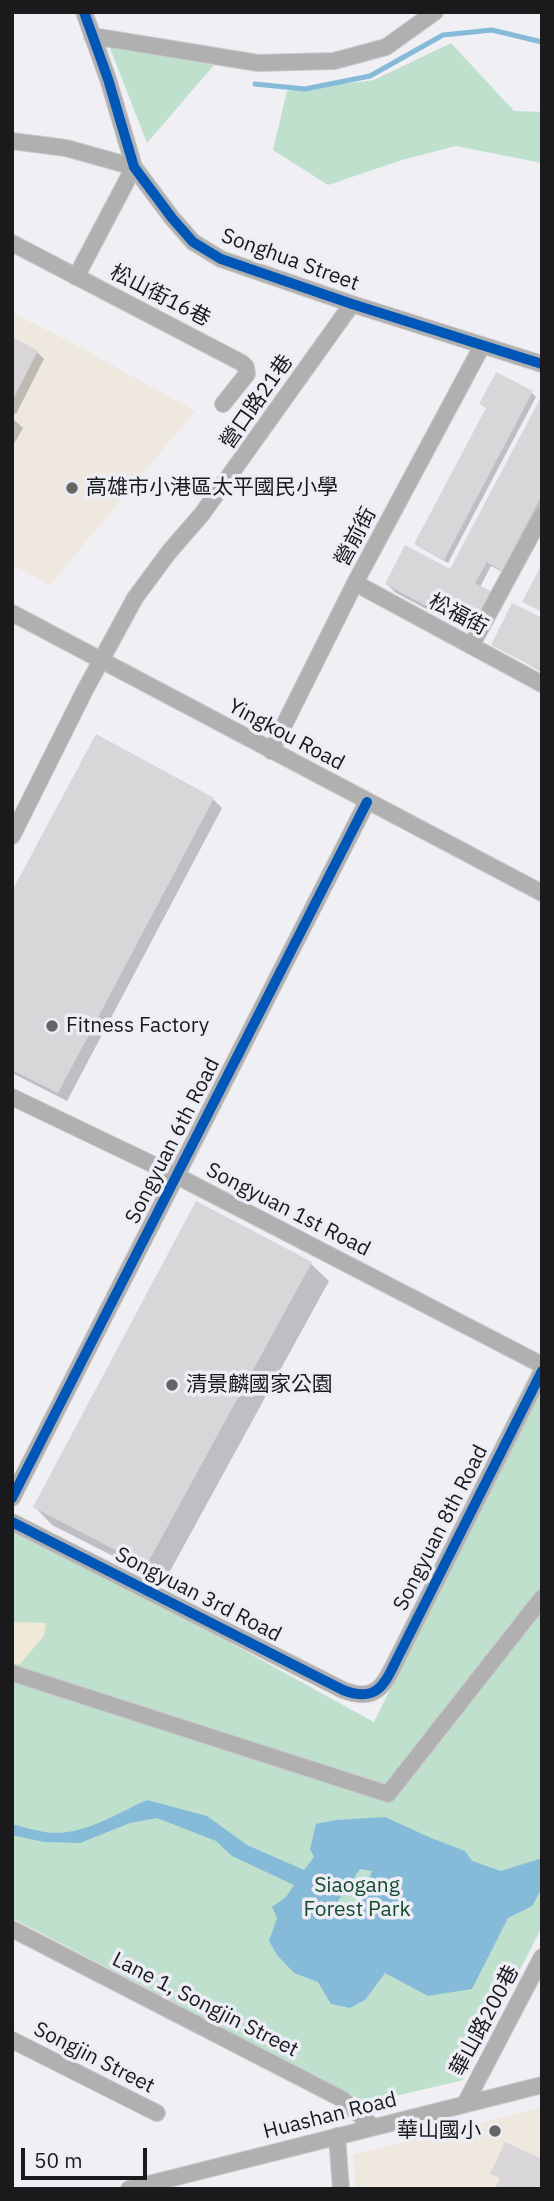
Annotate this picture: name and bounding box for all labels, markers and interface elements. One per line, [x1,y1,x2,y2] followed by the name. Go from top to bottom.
[218,223,362,297] street label: Songhua Street
[106,260,214,332] street label: 松山街16巷
[215,350,299,454] street label: 營口路21巷
[86,475,338,501] place label: 高雄市小港區太平國民小學
[64,480,80,496] marker: 高雄市小港區太平國民小學
[330,503,382,571] street label: 營前街
[424,589,492,641] street label: 松福街
[224,694,348,776] street label: Yingkou Road
[66,1013,209,1039] place label: Fitness Factory
[44,1018,60,1034] marker: Fitness Factory
[120,1054,226,1228] street label: Songyuan 6th Road
[202,1158,374,1262] street label: Songyuan 1st Road
[186,1372,333,1398] place label: 清景麟國家公園
[164,1377,180,1393] marker: 清景麟國家公園
[388,1441,494,1615] street label: Songyuan 8th Road
[111,1542,285,1648] street label: Songyuan 3rd Road
[303,1873,411,1923] park label: Siaogang Forest Park
[108,1947,302,2063] street label: Lane 1, Songjin Street
[445,1961,525,2081] street label: 華山路200巷
[29,2017,159,2099] street label: Songjin Street
[261,2087,399,2145] street label: Huashan Road
[397,2118,481,2144] place label: 華山國小
[487,2123,503,2139] marker: 華山國小
[24,2134,150,2178] scale bar
[34,2146,83,2174] text: 50 m

